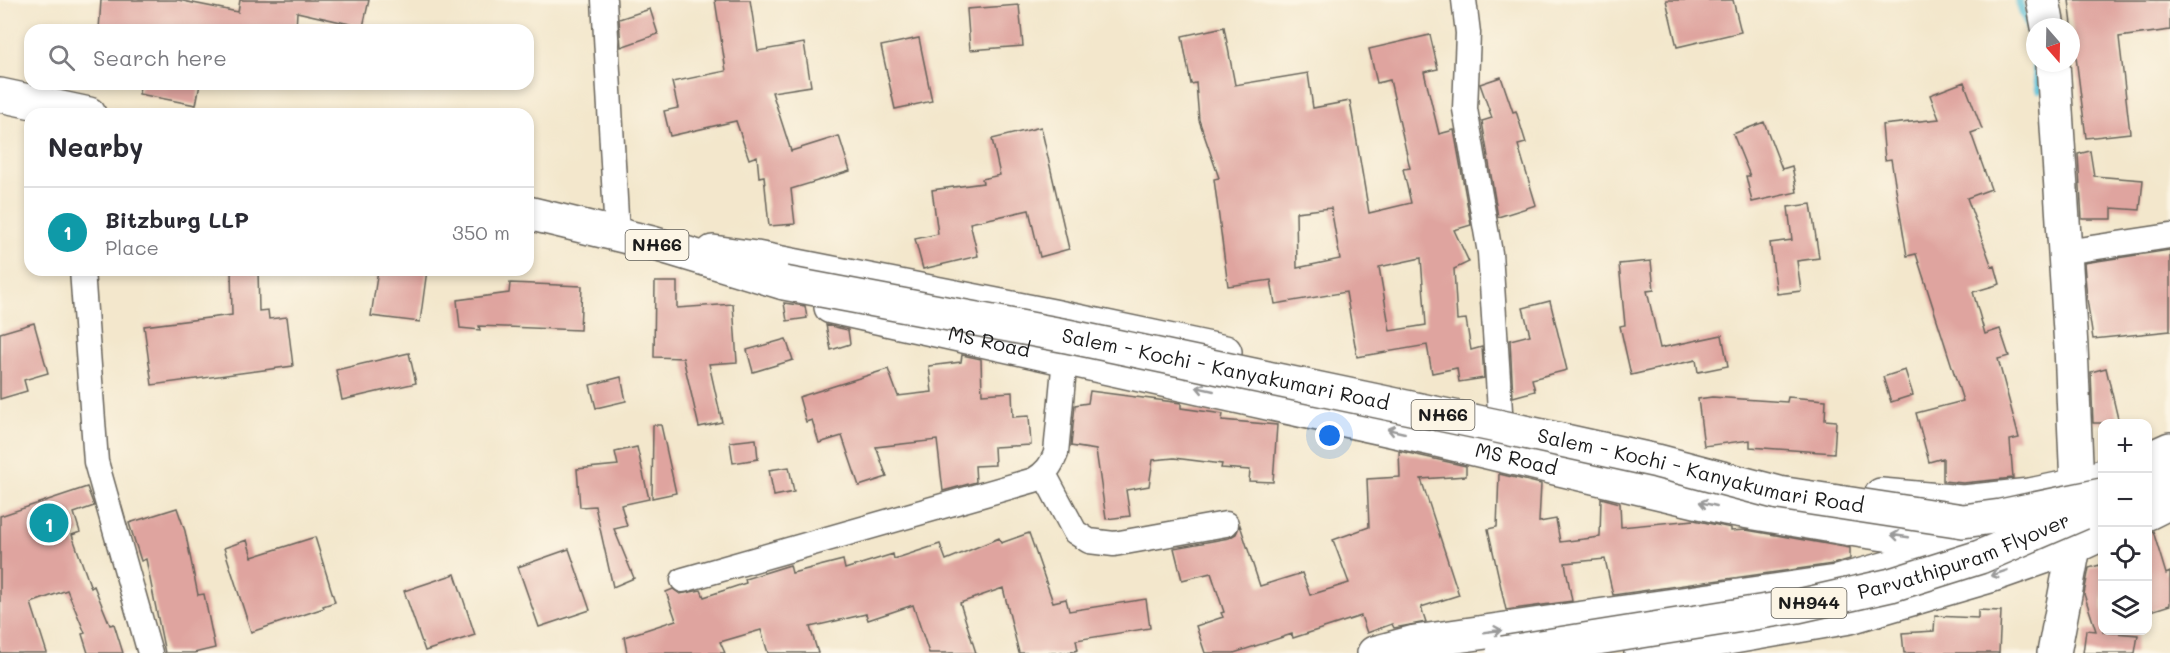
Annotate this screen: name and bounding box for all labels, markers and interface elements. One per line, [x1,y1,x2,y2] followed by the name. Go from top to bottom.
[2026,18,2080,72] north arrow
[24,24,534,90] search box
[45,41,78,74] icon: search
[93,43,227,72] text: Search here
[48,130,143,164] text: Nearby
[105,205,249,234] text: Bitzburg LLP
[63,219,72,245] text: 1
[452,219,510,245] text: 350 m
[626,230,688,260] road number: NH66
[105,234,159,260] text: Place
[946,319,1033,362] street label: MS Road
[1060,321,1392,415] street label: Salem - Kochi - Kanyakumari Road
[1196,382,1215,394] one-way arrow
[1412,400,1474,430] road number: NH66
[2098,419,2152,635] map controls
[2098,419,2152,473] button: +
[1315,421,1344,450] your location
[1535,421,1866,518] street label: Salem - Kochi - Kanyakumari Road
[1386,425,1406,436] one-way arrow
[1473,436,1560,480] street label: MS Road
[2098,473,2152,527] button: −
[1699,498,1718,510] one-way arrow
[29,500,68,546] pin: 1
[1855,506,2073,604] street label: Parvathipuram Flyover
[2098,527,2152,581] button: locate
[1891,531,1911,542] one-way arrow
[1990,569,2009,580] one-way arrow
[2098,581,2152,635] button: layers
[1772,588,1846,618] road number: NH944
[1483,626,1503,637] one-way arrow

